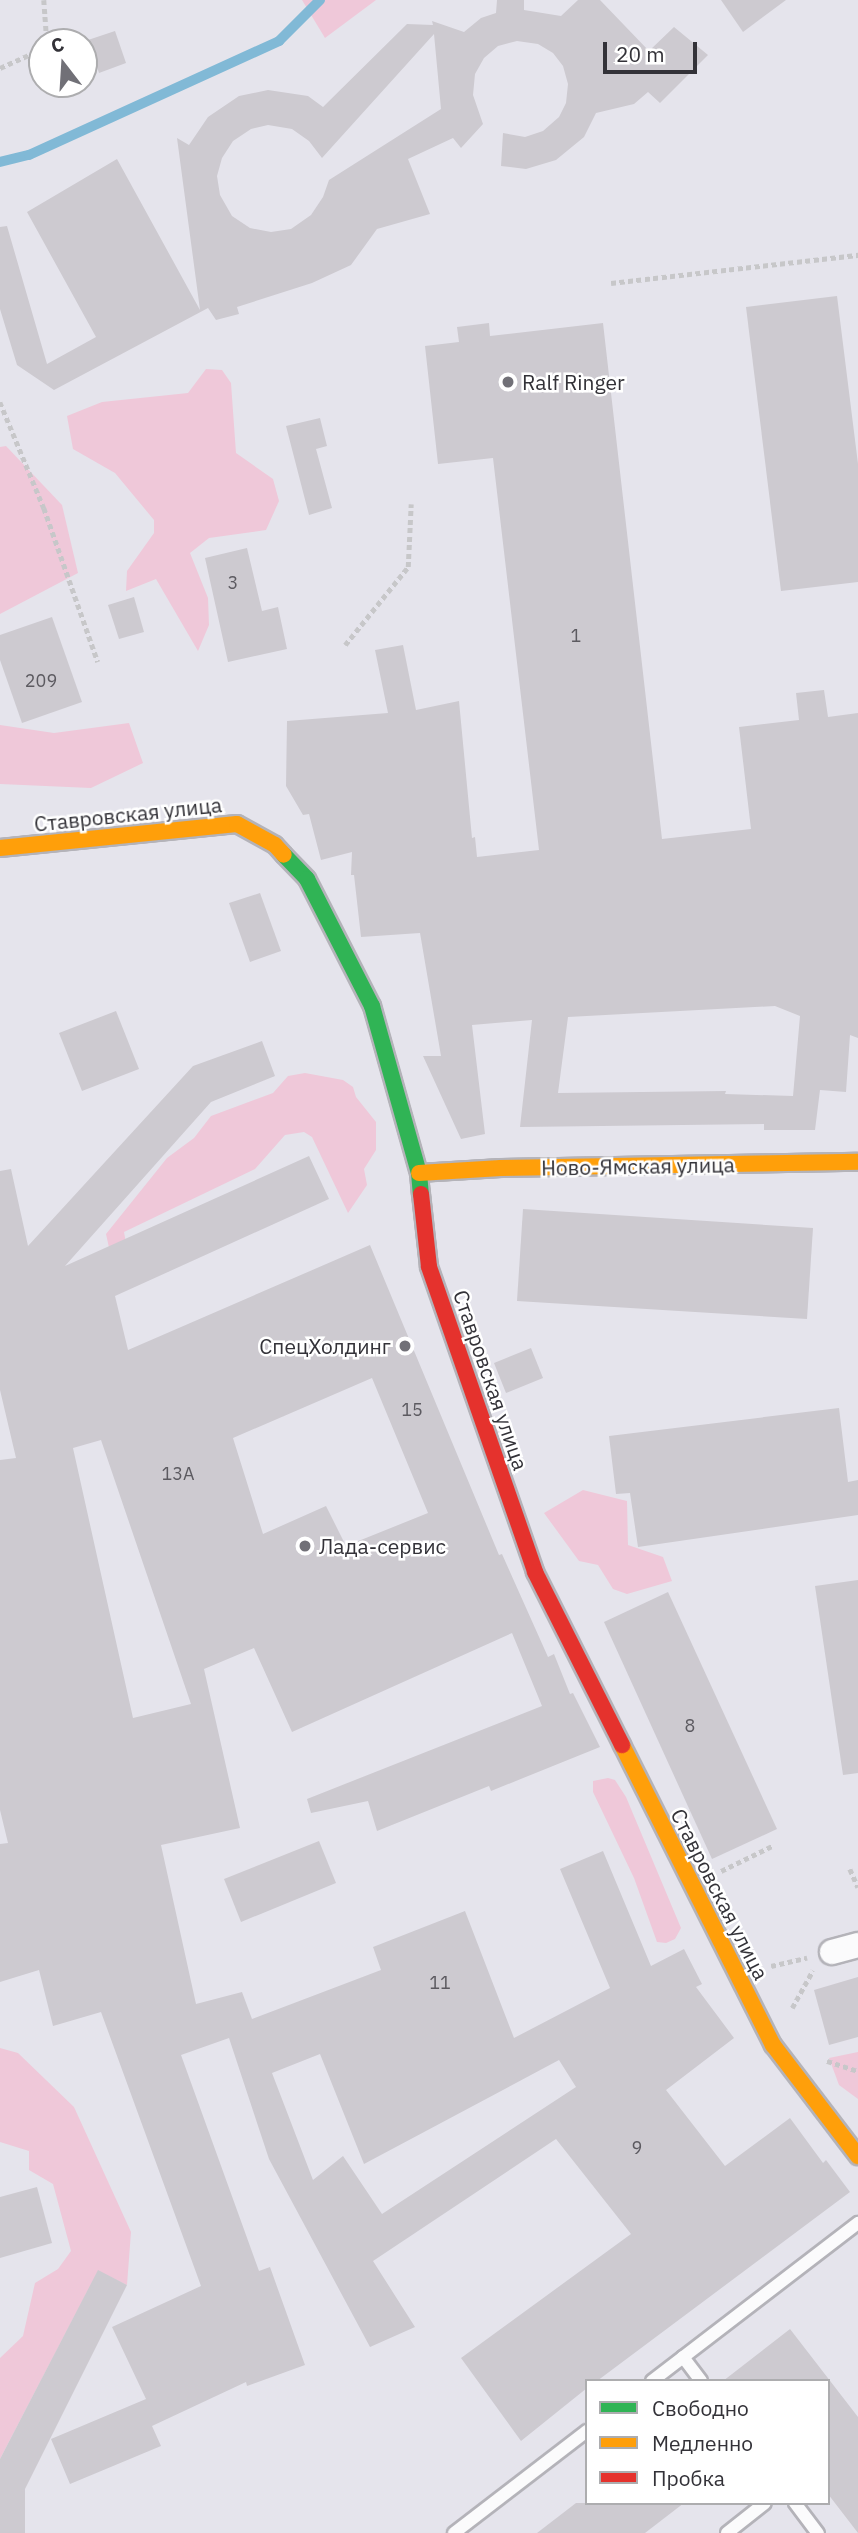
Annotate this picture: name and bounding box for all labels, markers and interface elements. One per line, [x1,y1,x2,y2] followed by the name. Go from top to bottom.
[28,28,98,98] north arrow
[606,28,700,72] scale bar
[48,32,67,58] text: С
[616,40,665,68] text: 20 m
[522,369,625,395] place label: Ralf Ringer
[500,374,516,390] marker: Ralf Ringer
[228,572,238,594] house number: 3
[571,625,581,647] house number: 1
[25,670,57,692] house number: 209
[33,792,223,836] street label: Ставровская улица
[541,1152,735,1180] street label: Ново-Ямская улица
[448,1287,534,1473] street label: Ставровская улица
[259,1333,391,1359] place label: СпецХолдинг
[397,1338,413,1354] marker: СпецХолдинг
[401,1399,423,1421] house number: 15
[161,1463,195,1485] house number: 13А
[319,1533,446,1559] place label: Лада-сервис
[297,1538,313,1554] marker: Лада-сервис
[685,1715,695,1737] house number: 8
[666,1804,774,1984] street label: Ставровская улица
[429,1972,451,1994] house number: 11
[632,2137,642,2159] house number: 9
[585,2379,830,2505] legend
[652,2394,749,2422] text: Свободно
[652,2429,753,2457] text: Медленно
[652,2464,725,2492] text: Пробка

